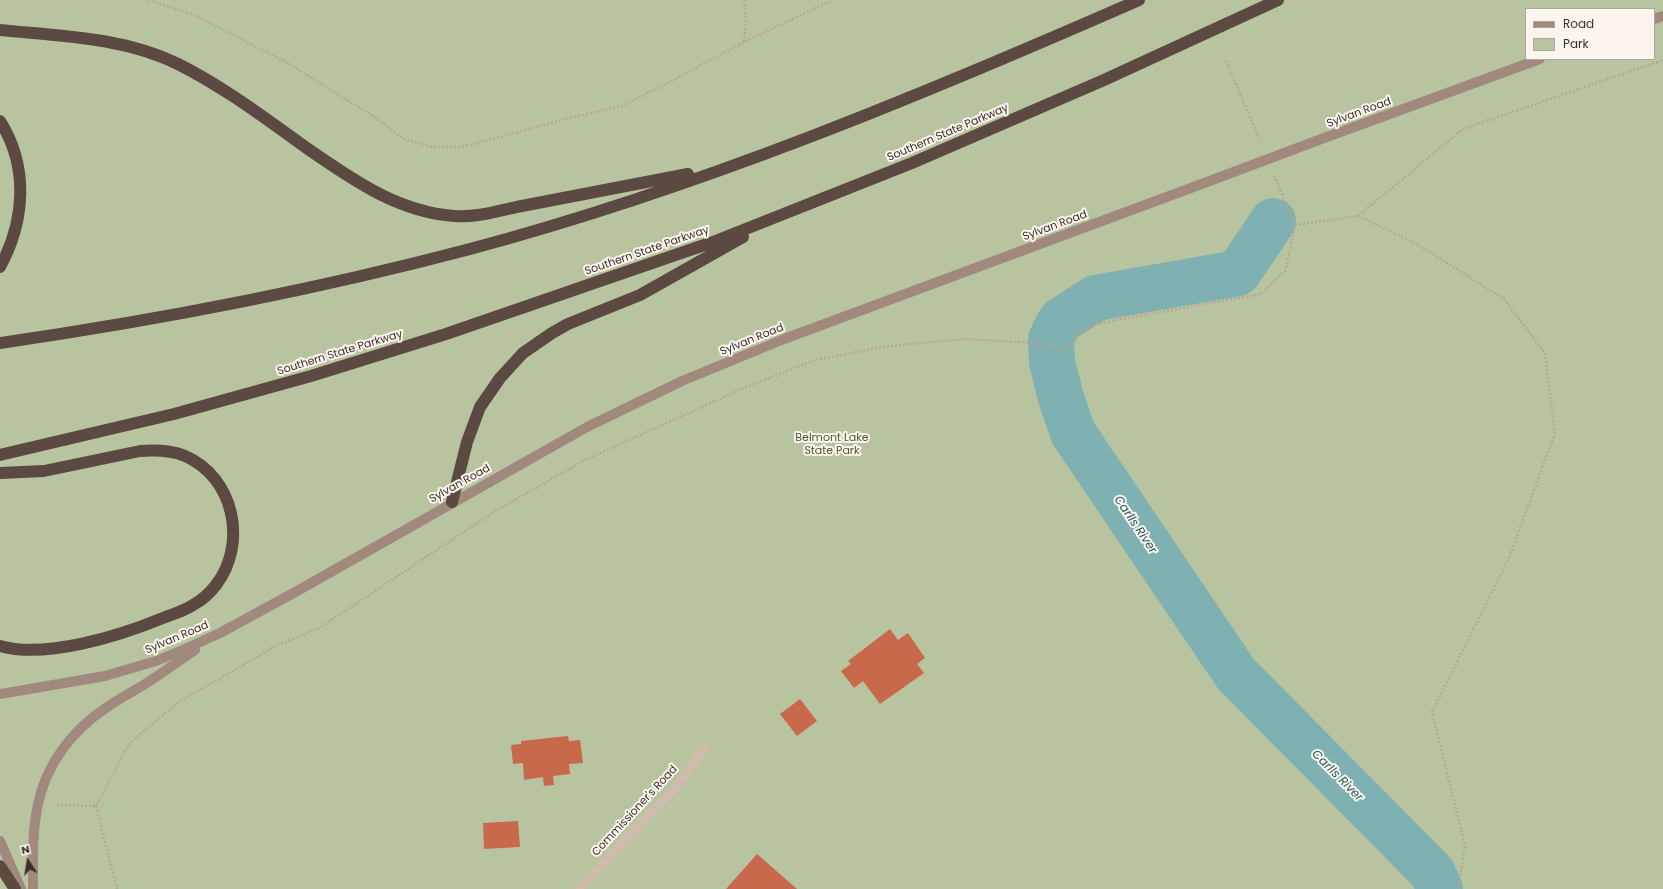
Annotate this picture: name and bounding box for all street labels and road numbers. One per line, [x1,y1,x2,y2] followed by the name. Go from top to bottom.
[1325,95,1393,131] street label: Sylvan Road
[885,101,1011,165] street label: Southern State Parkway
[1021,208,1089,244] street label: Sylvan Road
[583,224,711,278] street label: Southern State Parkway
[718,321,786,359] street label: Sylvan Road
[276,328,404,378] street label: Southern State Parkway
[427,462,493,506] street label: Sylvan Road
[143,619,211,657] street label: Sylvan Road
[590,763,680,859] street label: Commissioner's Road

